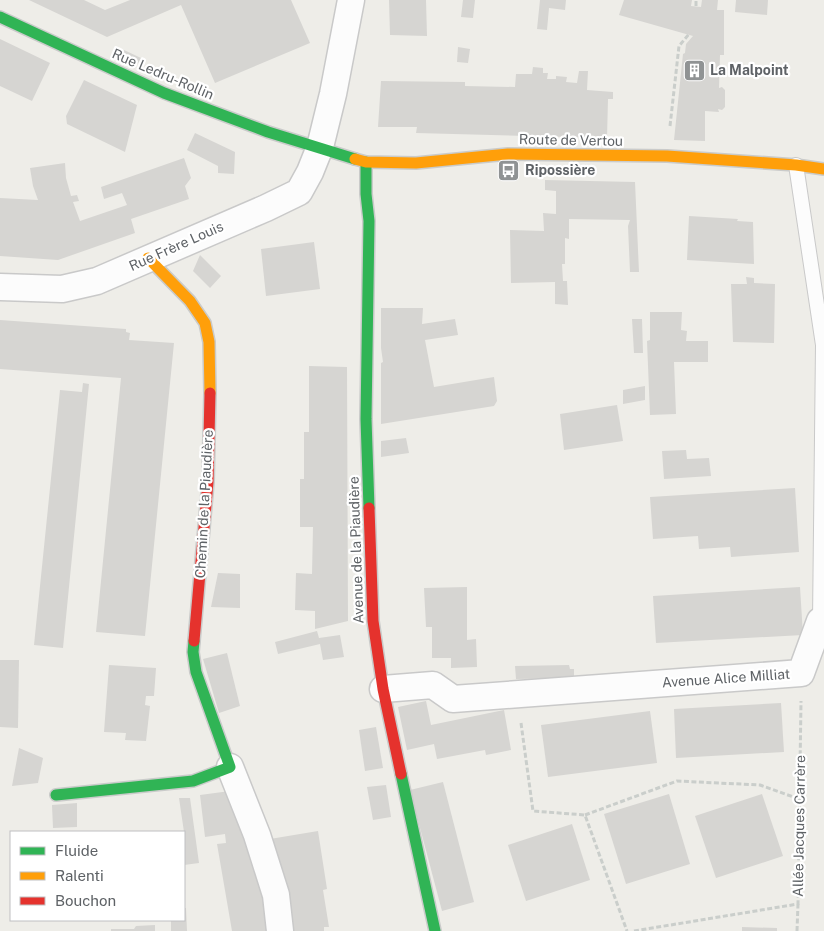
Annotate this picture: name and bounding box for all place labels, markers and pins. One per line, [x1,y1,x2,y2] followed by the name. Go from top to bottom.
[682,58,706,82] building icon: La Malpoint
[710,62,789,78] place label: La Malpoint
[497,158,521,182] bus stop icon: Ripossière
[525,162,595,178] place label: Ripossière

